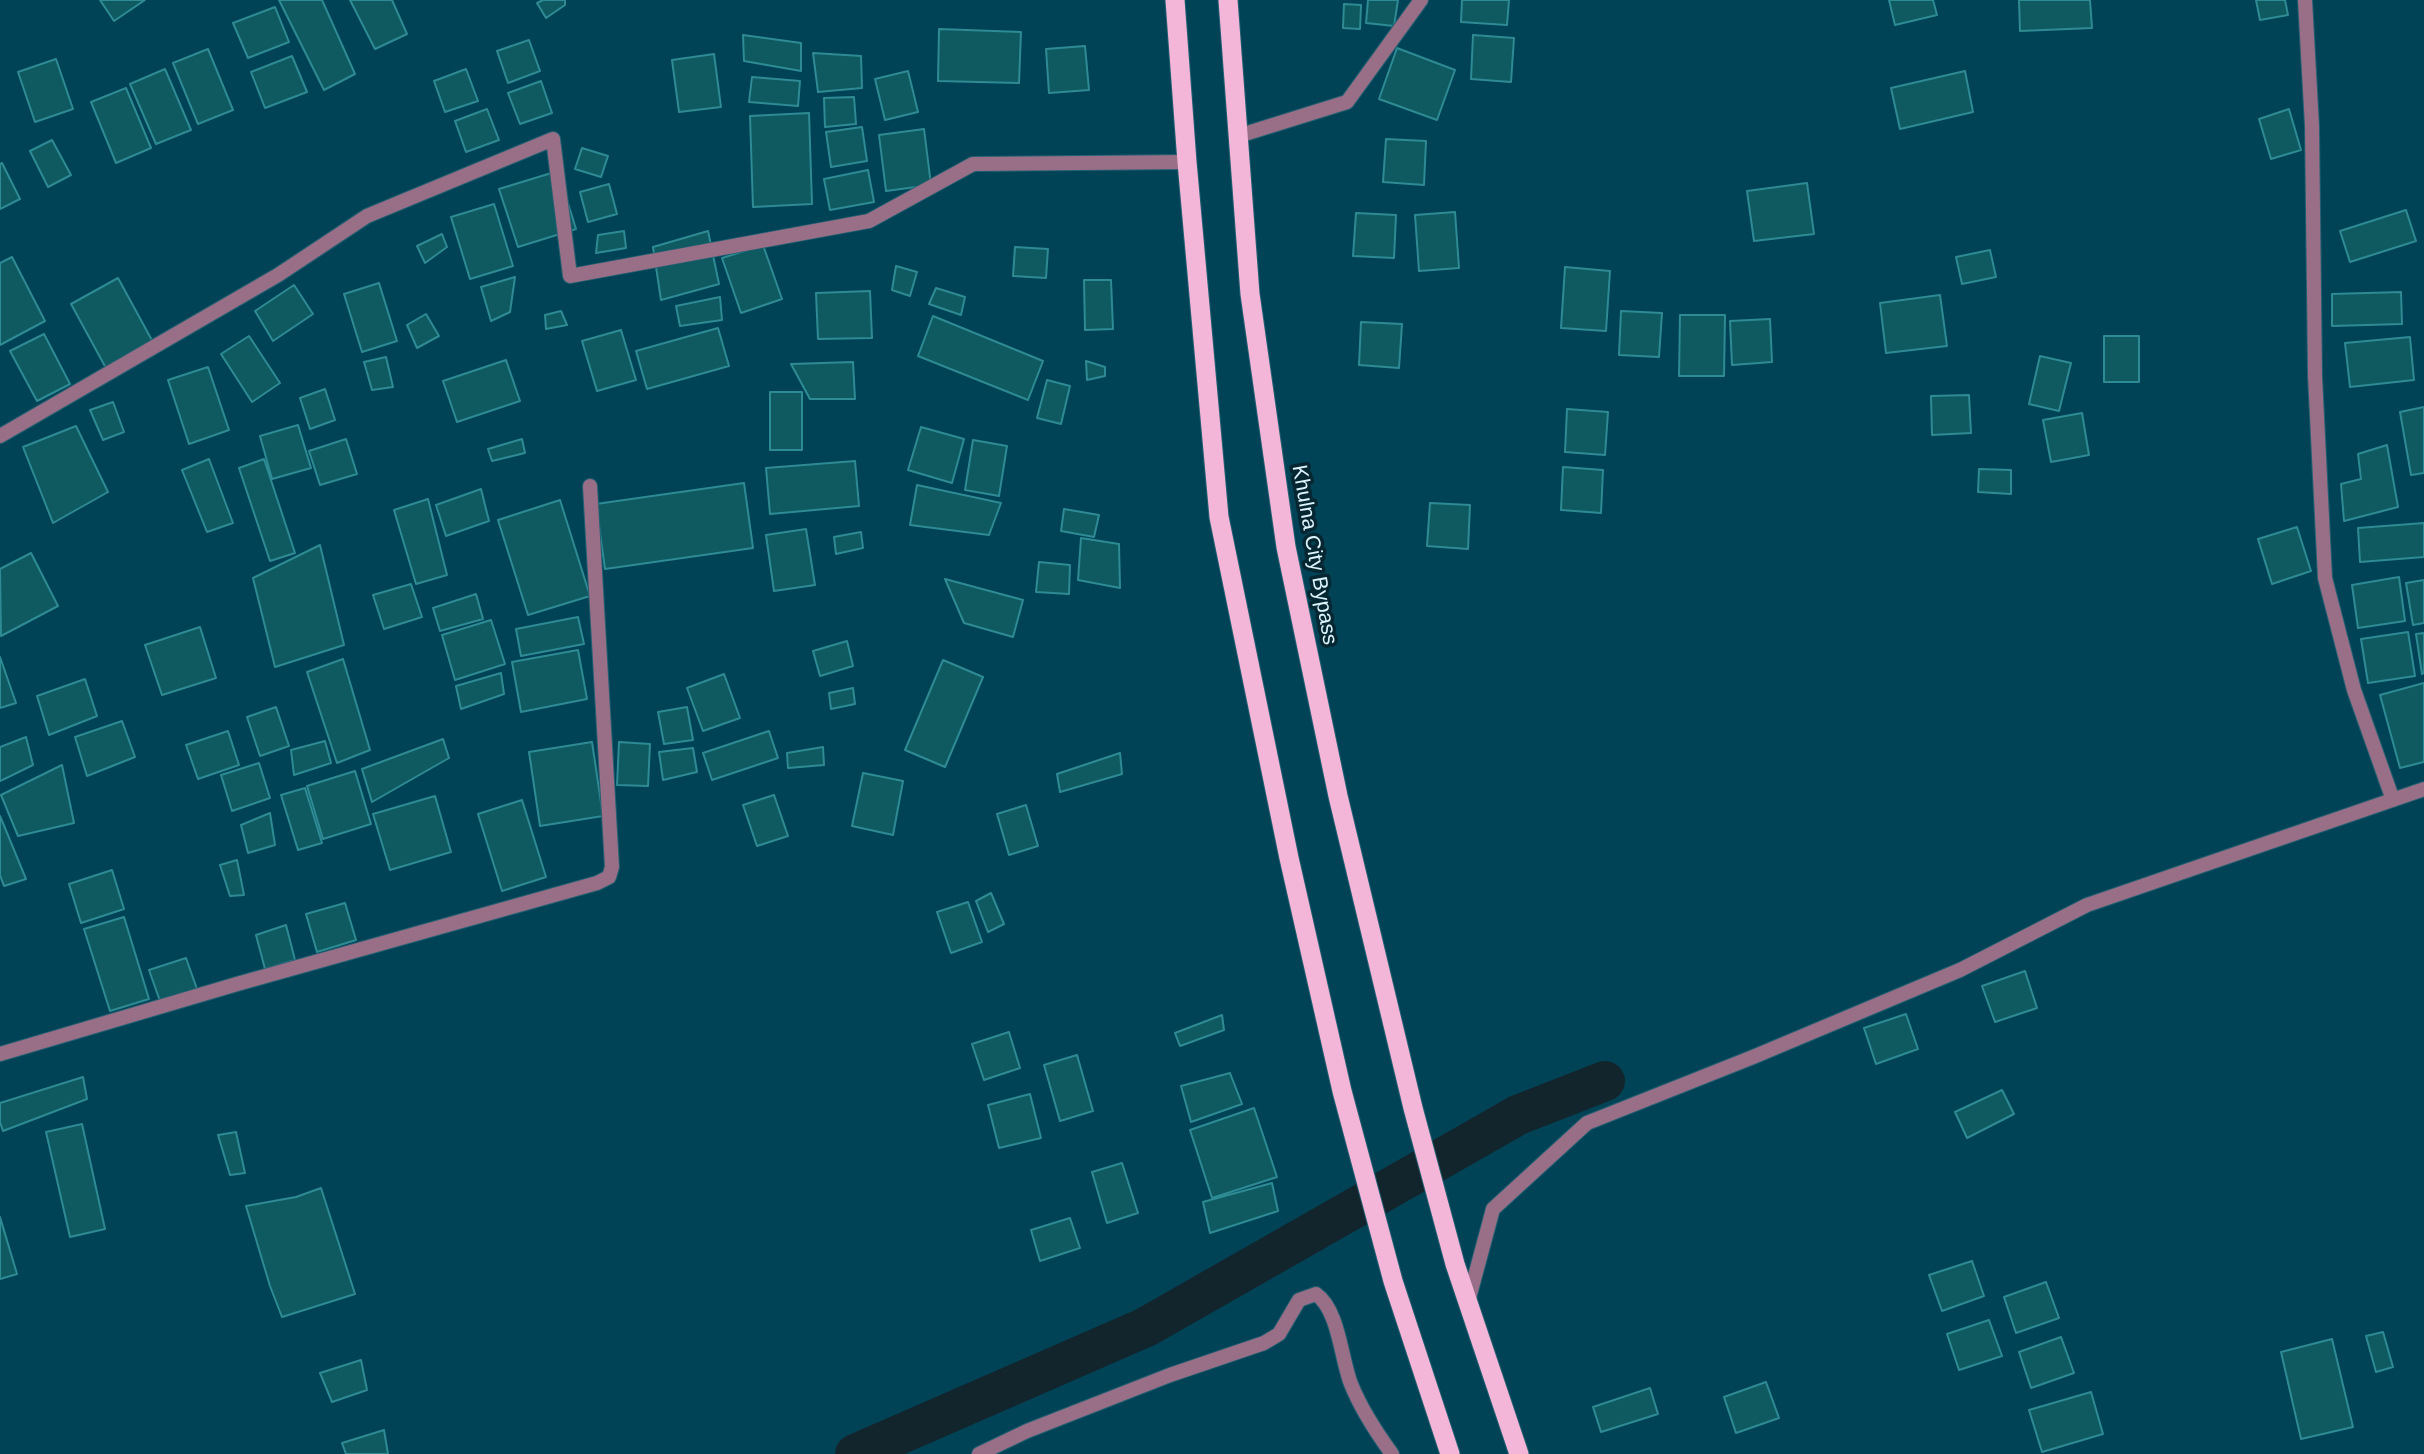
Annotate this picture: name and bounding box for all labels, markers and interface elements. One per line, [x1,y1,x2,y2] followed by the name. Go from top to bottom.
[1286,463,1342,647] street label: Khulna City Bypass

